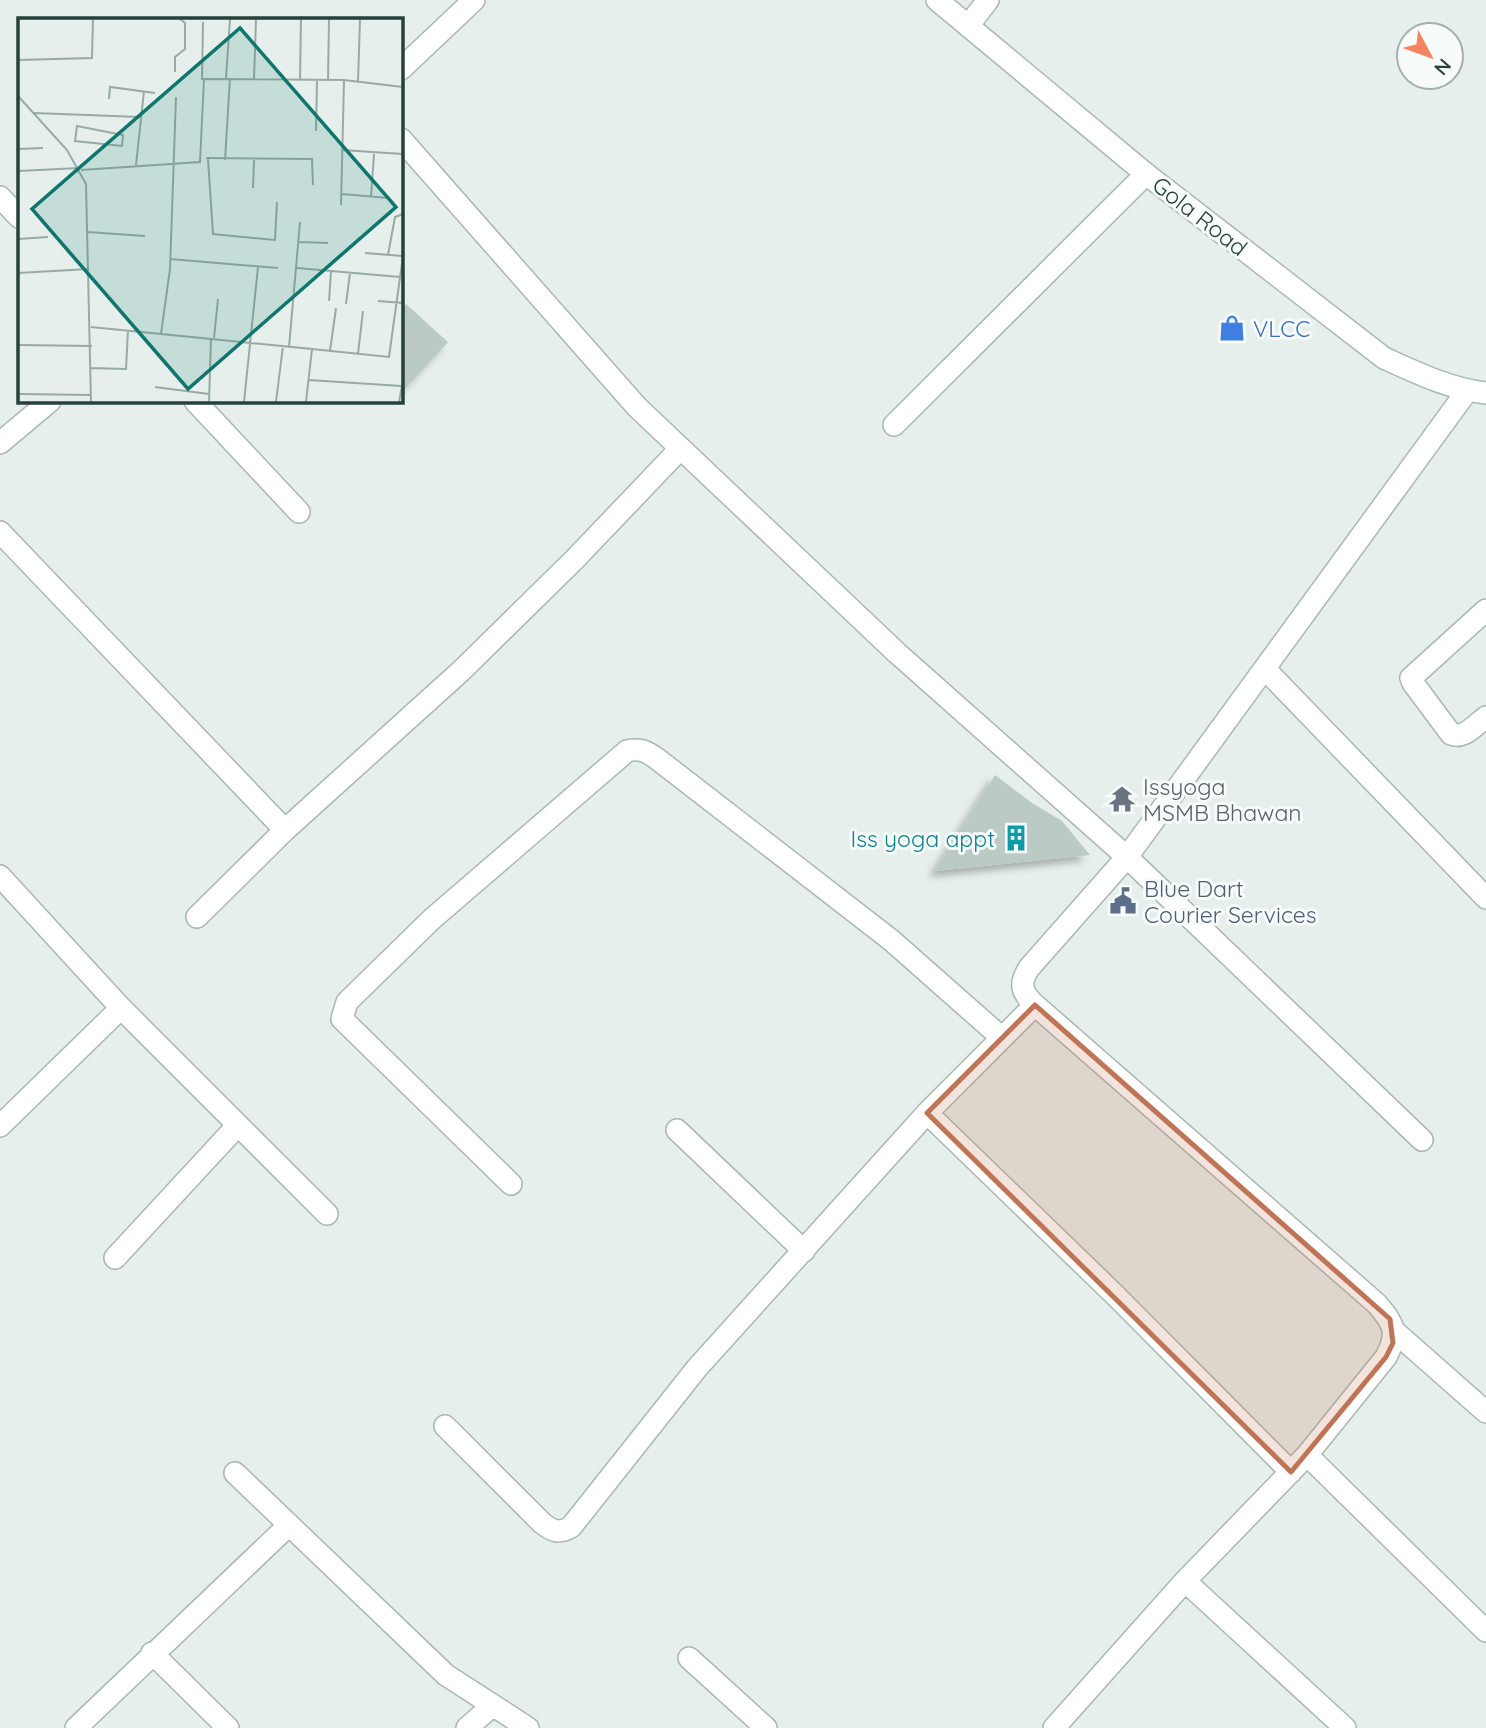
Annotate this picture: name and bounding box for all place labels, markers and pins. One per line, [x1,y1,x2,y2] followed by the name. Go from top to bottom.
[1217,313,1247,343] shop icon: VLCC
[1253,314,1310,343] place label: VLCC
[1143,772,1302,827] place label: Issyoga MSMB Bhawan
[1107,784,1137,814] temple icon: Issyoga MSMB Bhawan
[1001,823,1031,853] building icon: Iss yoga appt
[850,824,995,853] place label: Iss yoga appt
[1144,874,1317,929] place label: Blue Dart Courier Services
[1108,886,1138,916] public building icon: Blue Dart Courier Services

